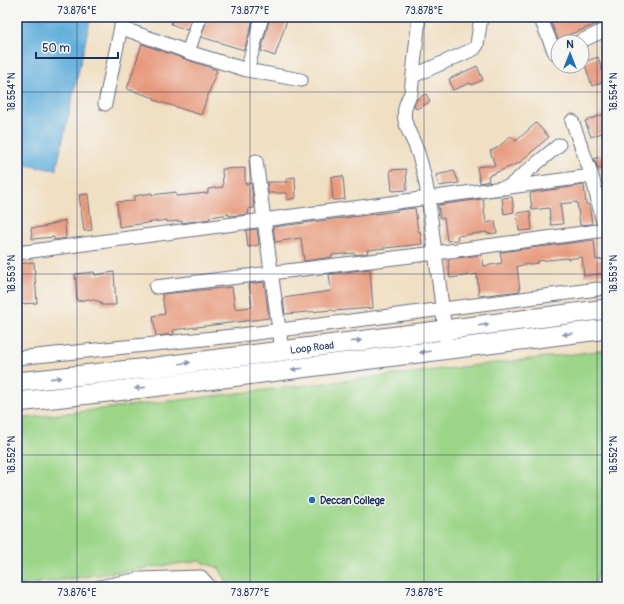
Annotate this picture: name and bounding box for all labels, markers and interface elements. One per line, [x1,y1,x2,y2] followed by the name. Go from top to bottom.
[58,5,96,17] text: 73.876°E
[231,5,269,17] text: 73.877°E
[405,5,443,17] text: 73.878°E
[36,34,118,60] scale bar
[550,34,590,74] north arrow
[566,38,574,51] text: N
[42,41,70,56] text: 50 m
[6,72,18,111] text: 18.554°N
[608,72,620,111] text: 18.554°N
[6,254,18,293] text: 18.553°N
[608,254,620,293] text: 18.553°N
[478,322,491,328] one-way arrow
[562,331,574,337] one-way arrow
[349,338,362,344] one-way arrow
[290,339,335,357] street label: Loop Road
[419,349,432,355] one-way arrow
[179,360,191,366] one-way arrow
[290,365,303,372] one-way arrow
[50,375,62,381] one-way arrow
[134,385,146,392] one-way arrow
[6,435,18,474] text: 18.552°N
[608,435,620,474] text: 18.552°N
[307,495,317,505] marker: Deccan College
[320,495,386,507] place label: Deccan College
[58,587,96,599] text: 73.876°E
[231,587,269,599] text: 73.877°E
[405,587,443,599] text: 73.878°E

